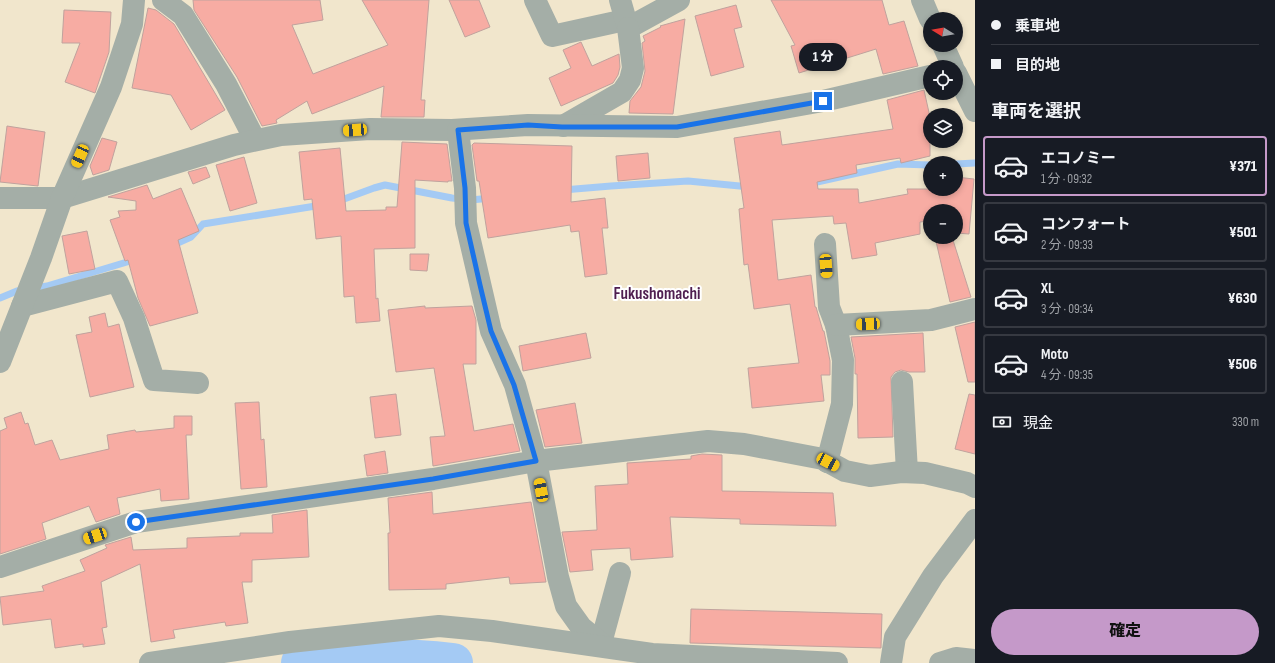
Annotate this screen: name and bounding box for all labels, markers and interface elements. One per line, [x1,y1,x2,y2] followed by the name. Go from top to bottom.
[923,12,963,52] north arrow
[923,12,963,244] map controls
[1015,17,1060,36] text: 乗車地
[799,43,847,71] callout: 1 分
[813,49,833,65] text: 1 分
[1015,56,1060,75] text: 目的地
[923,60,963,100] button: locate
[814,92,832,110] route end
[991,101,1081,122] text: 車両を選択
[923,108,963,148] button: layers
[343,123,367,137] car
[70,143,90,169] car
[993,148,1029,184] icon: car
[1041,149,1116,168] text: エコノミー
[923,156,963,196] button: +
[1229,157,1257,176] text: ¥371
[1041,171,1092,187] text: 1 分 · 09:32
[923,204,963,244] button: −
[993,214,1029,250] icon: car
[1041,215,1131,234] text: コンフォート
[1229,223,1257,242] text: ¥501
[1041,237,1093,253] text: 2 分 · 09:33
[819,254,833,278] car
[1041,279,1054,298] text: XL
[993,280,1029,316] icon: car
[614,284,700,304] district label: Fukushomachi
[1228,289,1257,308] text: ¥630
[1041,301,1093,317] text: 3 分 · 09:34
[856,317,880,331] car
[1041,345,1068,364] text: Moto
[993,346,1029,382] icon: car
[1228,355,1257,374] text: ¥506
[1041,367,1093,383] text: 4 分 · 09:35
[991,411,1013,433] icon: cash
[1023,414,1053,433] text: 現金
[1232,414,1259,430] text: 330 m
[815,451,841,473] car
[533,477,549,503] car
[127,513,145,531] route start
[82,526,108,546] car
[991,609,1259,655] button: 確定

